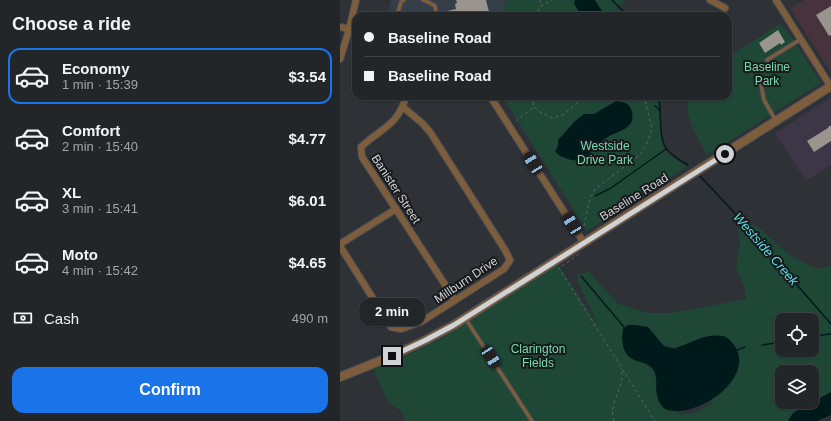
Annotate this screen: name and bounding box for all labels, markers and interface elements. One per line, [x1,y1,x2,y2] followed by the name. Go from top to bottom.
[12,14,131,34] text: Choose a ride
[388,29,491,46] text: Baseline Road
[14,58,50,94] icon: car
[62,60,130,77] text: Economy
[744,60,790,88] park label: Baseline Park
[388,67,491,84] text: Baseline Road
[288,68,326,85] text: $3.54
[62,77,138,92] text: 1 min · 15:39
[14,120,50,156] icon: car
[62,122,120,139] text: Comfort
[288,130,326,147] text: $4.77
[62,139,138,154] text: 2 min · 15:40
[577,139,634,167] park label: Westside Drive Park
[716,145,734,163] route start
[522,150,544,176] car
[369,152,424,227] street label: Banister Street
[597,170,671,224] street label: Baseline Road
[14,182,50,218] icon: car
[62,184,81,201] text: XL
[288,192,326,209] text: $6.01
[62,201,138,216] text: 3 min · 15:41
[730,210,803,290] water label: Westside Creek
[561,211,583,237] car
[14,244,50,280] icon: car
[62,246,98,263] text: Moto
[288,254,326,271] text: $4.65
[432,254,501,306] street label: Millburn Drive
[62,263,138,278] text: 4 min · 15:42
[359,298,425,326] callout: 2 min
[375,304,409,319] text: 2 min
[12,307,34,329] icon: cash
[44,310,79,327] text: Cash
[292,311,328,326] text: 490 m
[775,313,819,409] map controls
[775,313,819,357] button: locate
[511,342,565,370] park label: Clarington Fields
[479,344,503,370] car
[383,347,401,365] route end
[775,365,819,409] button: layers
[12,367,328,413] button: Confirm

